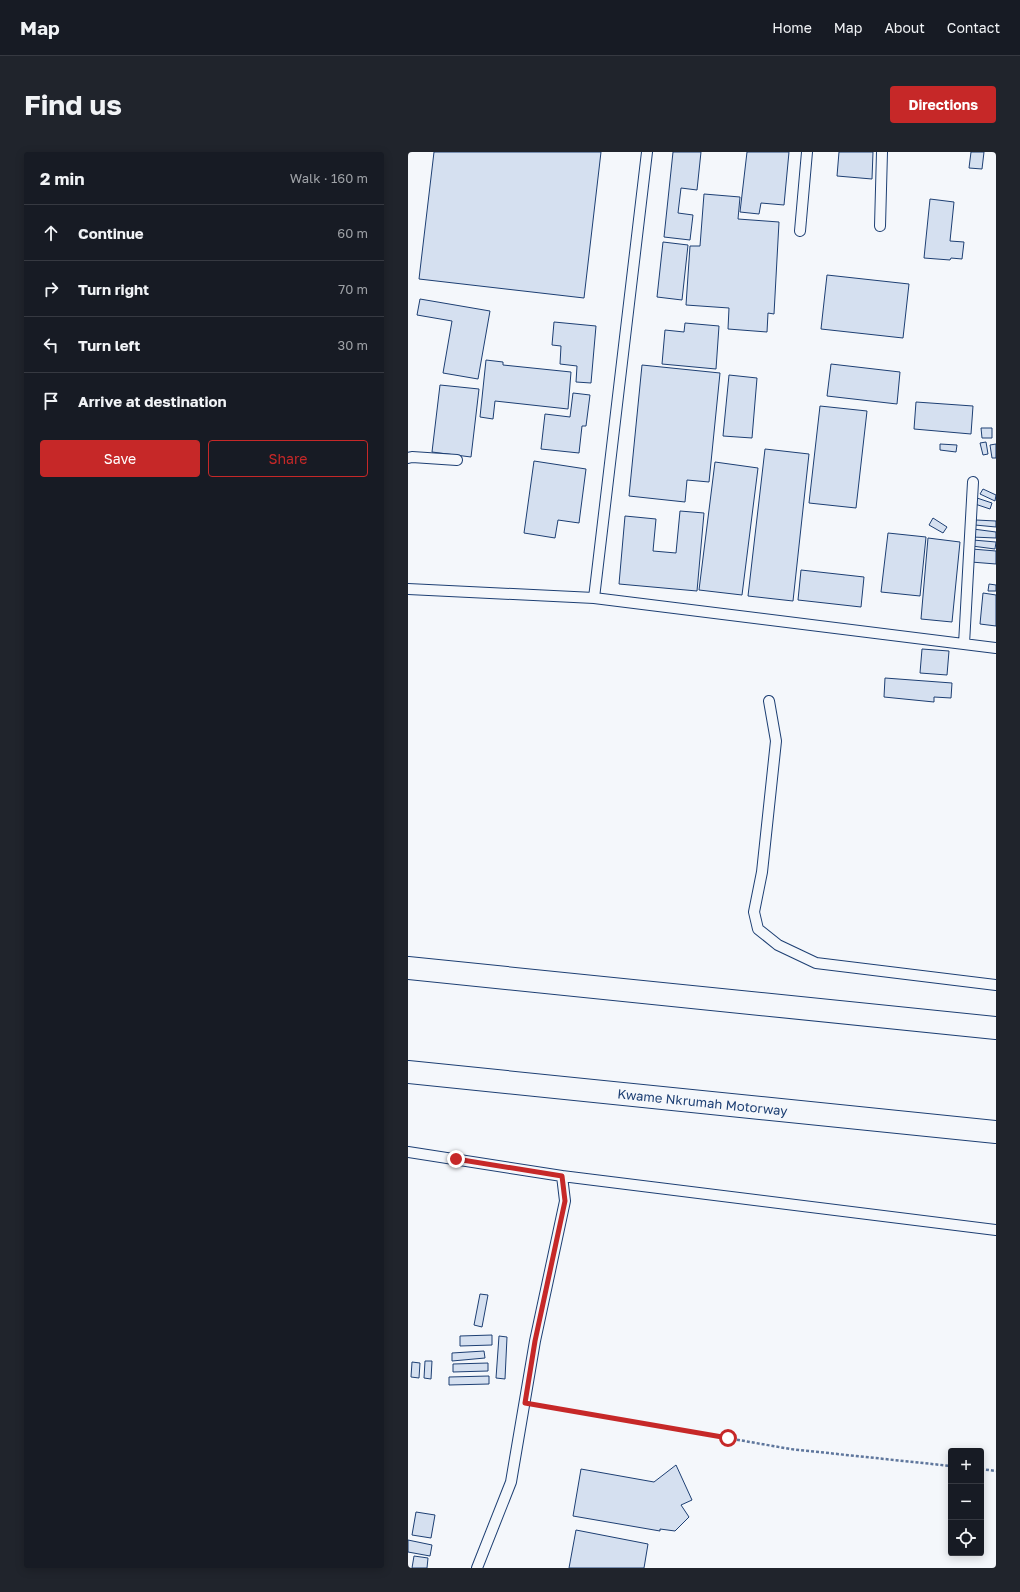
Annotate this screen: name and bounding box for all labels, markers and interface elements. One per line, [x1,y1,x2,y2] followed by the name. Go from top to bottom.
[20,16,60,39] text: Map
[772,19,812,36] text: Home
[834,19,862,36] text: Map
[884,19,925,36] text: About
[947,19,1000,36] text: Contact
[890,86,996,123] button: Directions
[24,88,122,121] text: Find us
[40,168,84,189] text: 2 min
[290,170,368,186] text: Walk · 160 m
[40,222,62,244] icon: ahead
[78,224,144,242] text: Continue
[337,225,368,241] text: 60 m
[40,278,62,300] icon: right
[78,280,149,298] text: Turn right
[338,281,368,297] text: 70 m
[40,334,62,356] icon: left
[78,336,140,354] text: Turn left
[338,337,368,353] text: 30 m
[40,390,62,412] icon: arrive
[78,392,227,410] text: Arrive at destination
[40,440,200,477] button: Save
[208,440,368,477] button: Share
[617,1085,789,1119] street label: Kwame Nkrumah Motorway
[447,1150,465,1168] route end
[719,1429,737,1447] route start
[948,1448,984,1556] map controls
[948,1448,984,1484] button: +
[948,1484,984,1520] button: −
[948,1520,984,1556] button: locate

